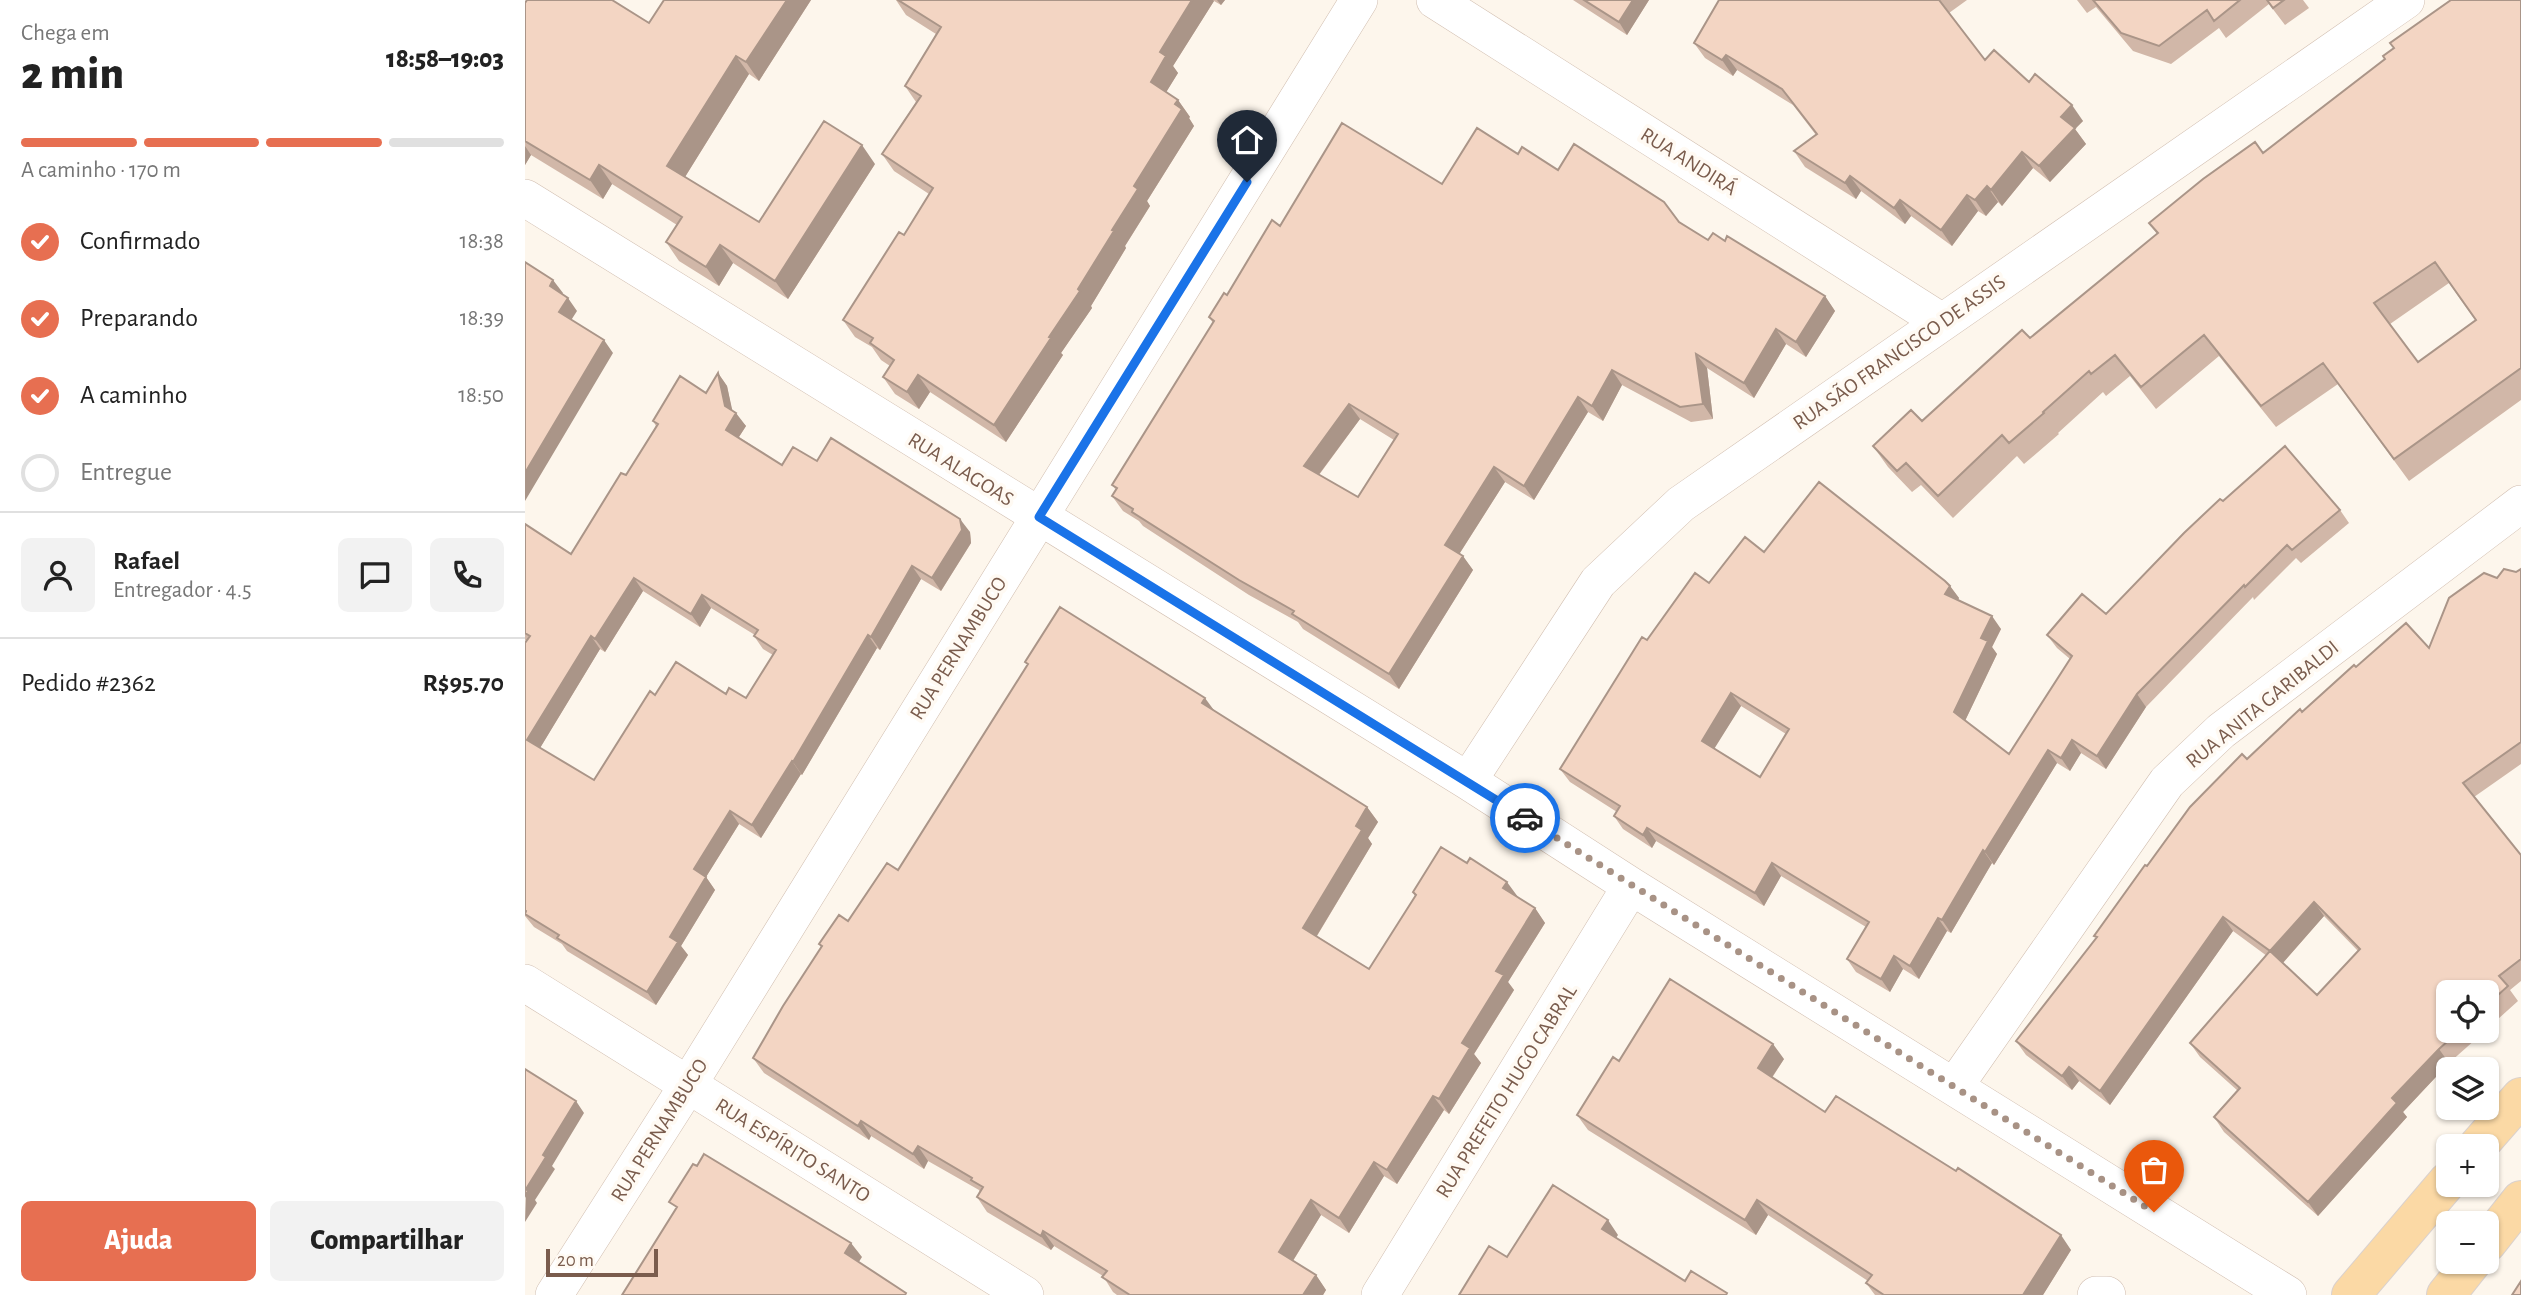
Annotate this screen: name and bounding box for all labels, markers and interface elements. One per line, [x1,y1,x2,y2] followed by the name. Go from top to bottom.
[21,22,110,45] text: Chega em
[386,46,504,72] text: 18:58–19:03
[21,51,124,97] text: 2 min
[1217,110,1277,182] pin
[1228,121,1266,159] icon: home
[1637,122,1742,199] street label: RUA ANDIRÁ
[21,159,181,182] text: A caminho · 170 m
[21,223,59,261] icon: check
[80,228,201,254] text: Confirmado
[460,230,504,253] text: 18:38
[1788,269,2009,434] street label: RUA SÃO FRANCISCO DE ASSIS
[21,300,59,338] icon: check
[80,305,198,331] text: Preparando
[460,307,504,330] text: 18:39
[21,377,59,415] icon: check
[80,382,188,408] text: A caminho
[458,384,504,407] text: 18:50
[904,429,1017,510] street label: RUA ALAGOAS
[80,459,172,485] text: Entregue
[21,538,95,612] button: person
[338,538,412,612] button: chat
[430,538,504,612] button: phone
[113,548,180,574] text: Rafael
[906,573,1011,723] street label: RUA PERNAMBUCO
[113,579,252,602] text: Entregador · 4.5
[2182,637,2343,772] street label: RUA ANITA GARIBALDI
[21,670,156,696] text: Pedido #2362
[422,670,504,696] text: R$95.70
[1490,783,1560,853] courier
[1506,799,1544,837] icon: car
[2436,980,2499,1274] map controls
[2436,980,2499,1043] button: locate
[1432,981,1581,1202] street label: RUA PREFEITO HUGO CABRAL
[607,1055,712,1205] street label: RUA PERNAMBUCO
[2436,1057,2499,1120] button: layers
[712,1093,875,1207] street label: RUA ESPÍRITO SANTO
[2436,1134,2499,1197] button: +
[2124,1140,2184,1212] pin
[2135,1151,2173,1189] icon: bag
[21,1201,256,1281] button: Ajuda
[270,1201,504,1281] button: Compartilhar
[2436,1211,2499,1274] button: −
[546,1246,658,1278] scale bar
[557,1251,594,1270] text: 20 m

